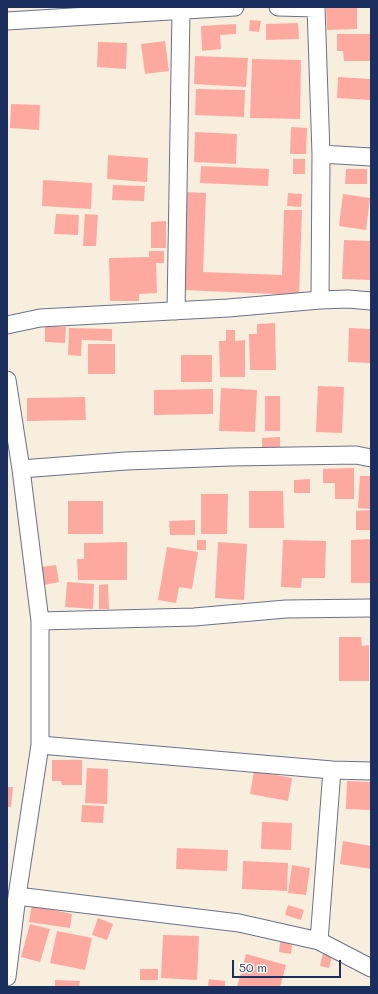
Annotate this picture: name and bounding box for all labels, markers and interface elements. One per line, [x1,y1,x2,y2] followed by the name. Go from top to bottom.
[234,952,343,978] scale bar
[239,959,267,975] text: 50 m

